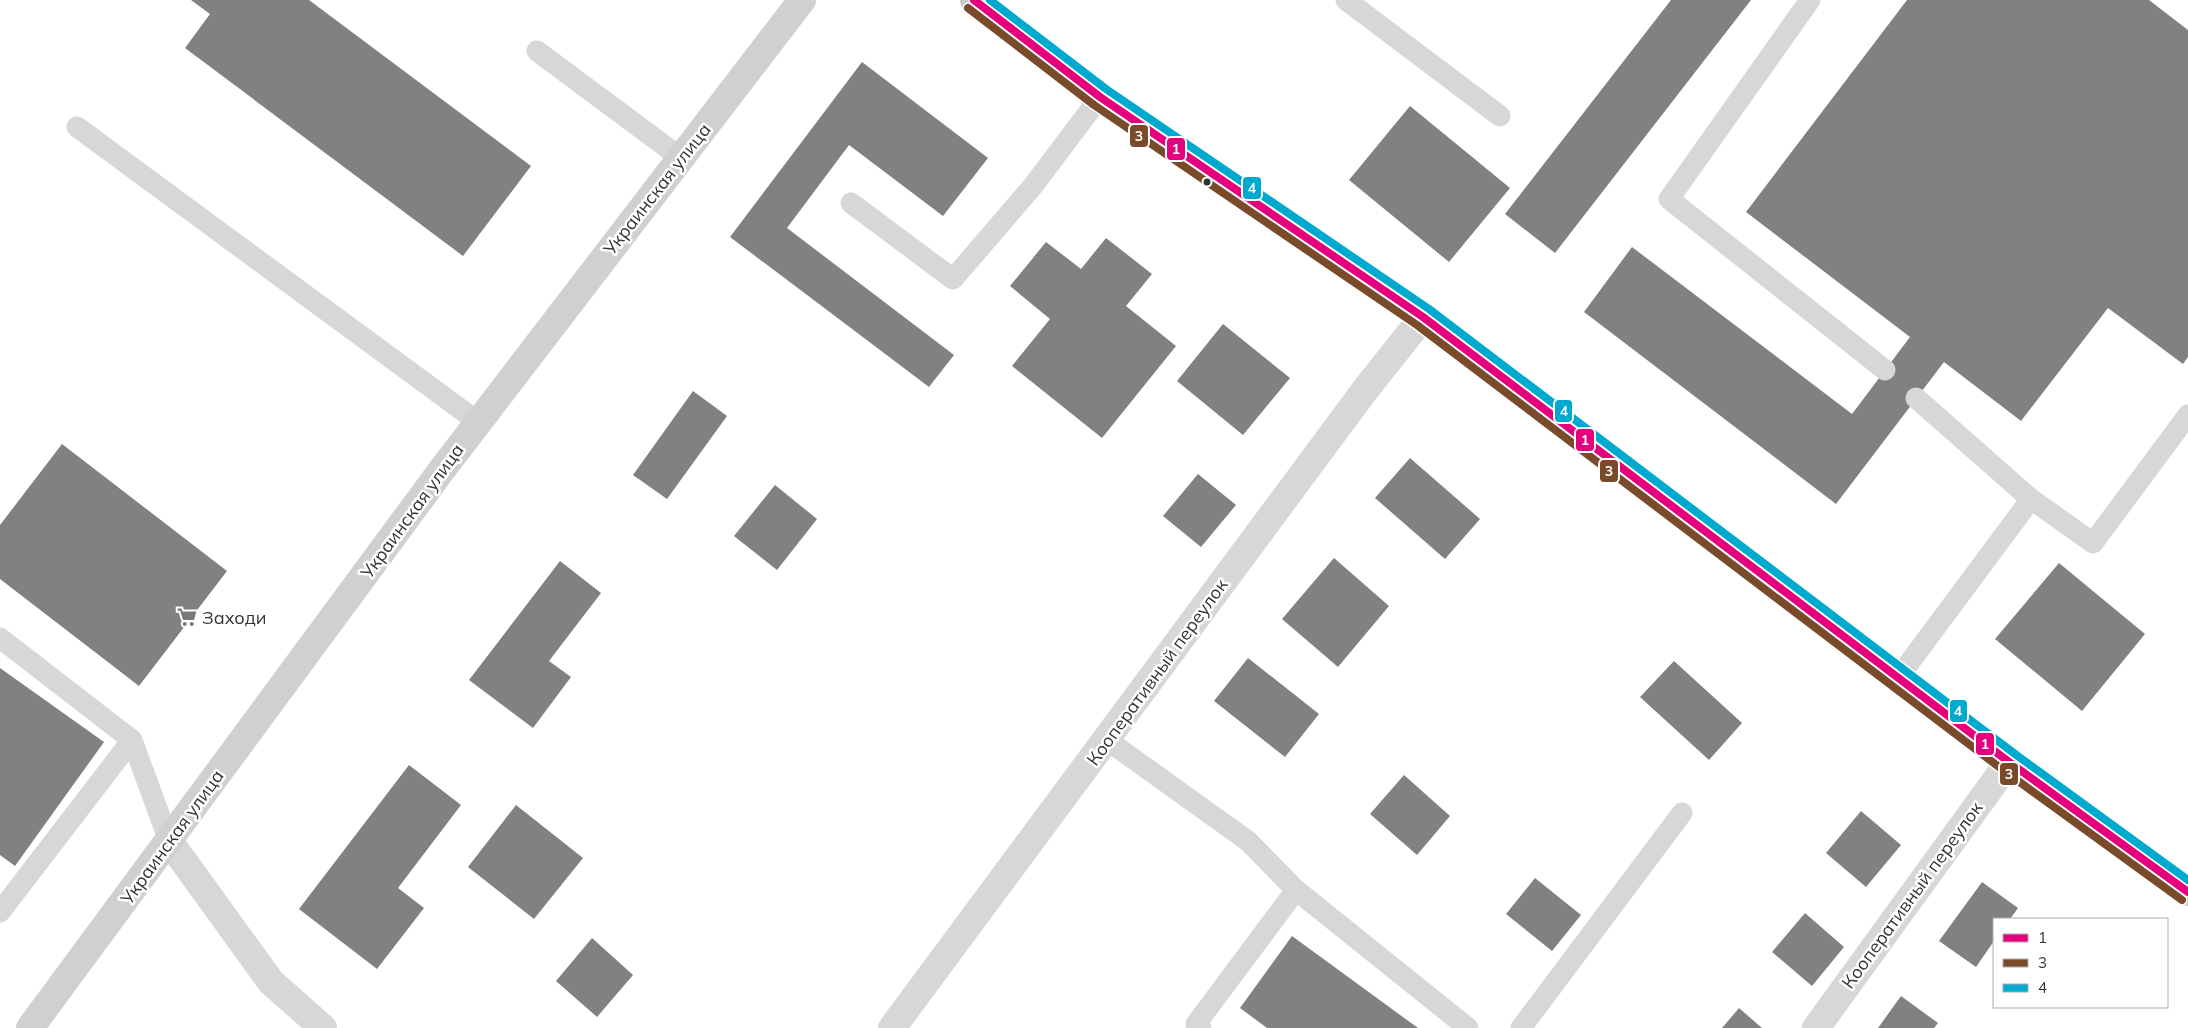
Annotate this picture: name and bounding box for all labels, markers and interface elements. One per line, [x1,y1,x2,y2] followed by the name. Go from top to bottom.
[598,119,716,260] street label: Украинская улица
[1129,124,1149,148] line badge: 3
[1135,127,1143,145] text: 3
[1166,137,1186,161] line badge: 1
[1172,140,1180,158] text: 1
[1242,176,1262,200] line badge: 4
[1202,177,1212,187] unlabelled marker
[1248,179,1257,197] text: 4
[1554,399,1573,423] line badge: 4
[1560,402,1569,420] text: 4
[1575,428,1595,452] line badge: 1
[1581,431,1589,449] text: 1
[355,439,469,584] street label: Украинская улица
[1599,459,1619,483] line badge: 3
[1605,462,1613,480] text: 3
[1082,574,1233,770] street label: Кооперативный переулок
[176,606,198,628] supermarket icon: Заходи
[202,606,266,629] place label: Заходи
[1949,699,1968,723] line badge: 4
[1954,702,1963,720] text: 4
[1975,732,1995,756] line badge: 1
[1981,735,1989,753] text: 1
[1999,762,2019,786] line badge: 3
[115,765,229,910] street label: Украинская улица
[2005,765,2013,783] text: 3
[1837,797,1988,993] street label: Кооперативный переулок
[1993,918,2168,1008] legend
[2038,928,2047,947] text: 1
[2038,953,2047,972] text: 3
[2038,978,2047,997] text: 4

